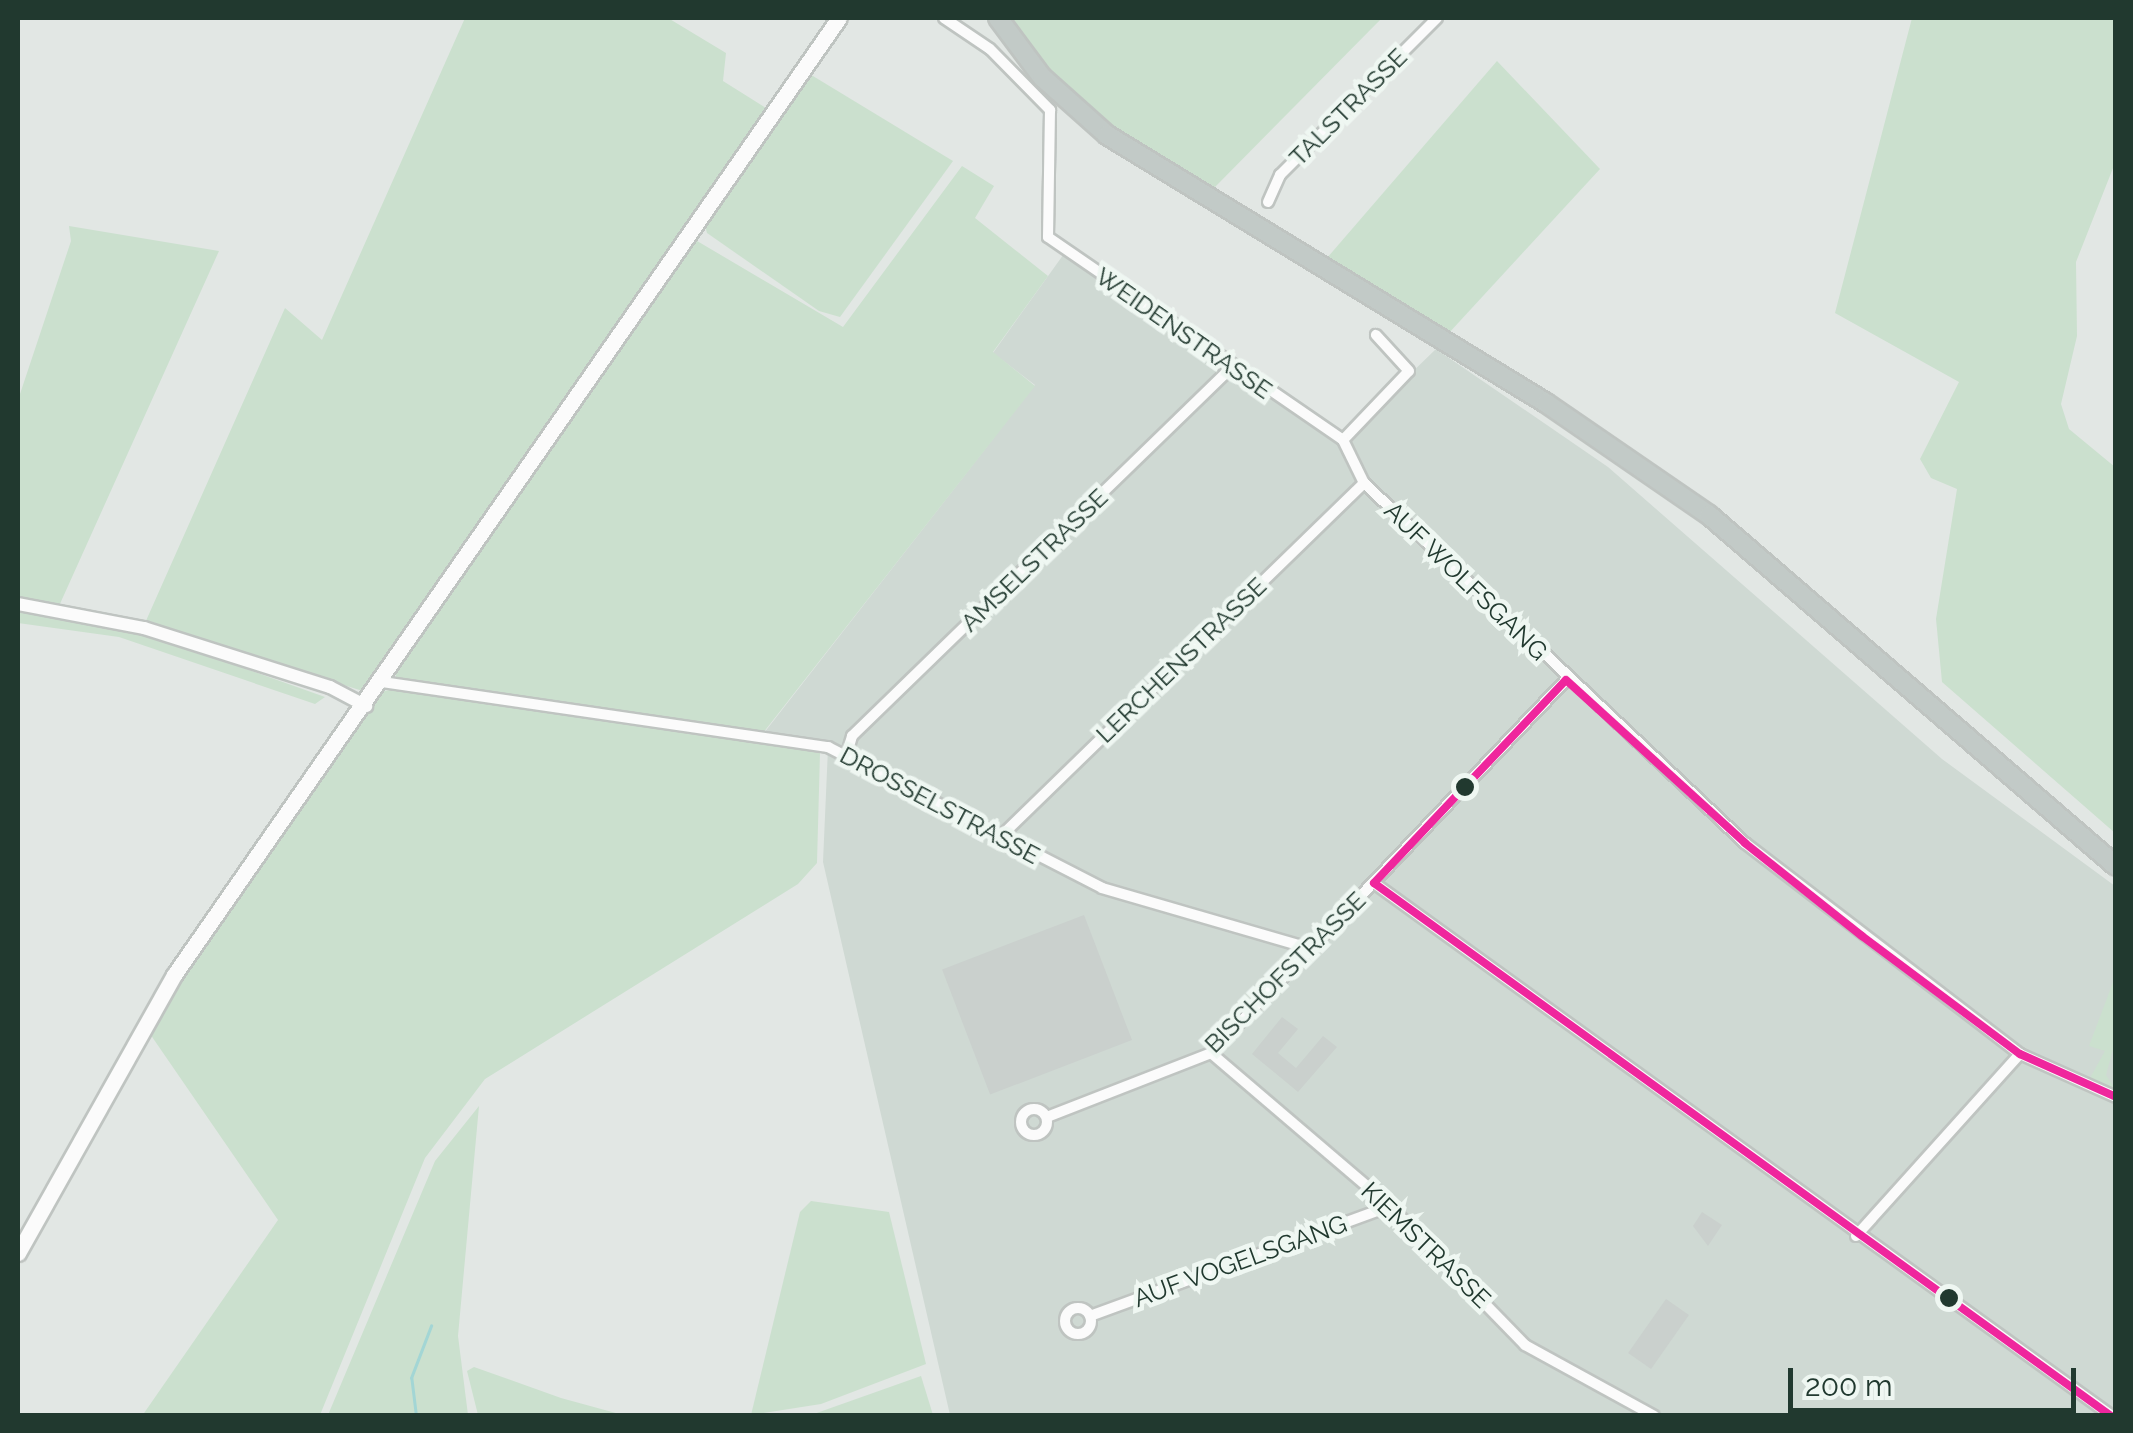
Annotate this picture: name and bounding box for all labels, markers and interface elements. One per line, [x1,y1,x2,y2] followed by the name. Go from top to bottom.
[1283,42,1413,172] street label: TALSTRASSE
[1090,261,1278,405] street label: WEIDENSTRASSE
[954,482,1114,638] street label: AMSELSTRASSE
[1378,495,1554,667] street label: AUF WOLFSGANG
[1090,571,1272,749] street label: LERCHENSTRASSE
[835,740,1045,870] street label: DROSSELSTRASSE
[1455,777,1475,797] unlabelled marker
[1198,885,1372,1059] street label: BISCHOFSTRASSE
[1355,1176,1497,1314] street label: KIEMSTRASSE
[1129,1208,1351,1314] street label: AUF VOGELSGANG
[1939,1288,1959,1308] unlabelled marker
[1793,1348,2080,1410] scale bar
[1805,1368,1893,1403] text: 200 m

